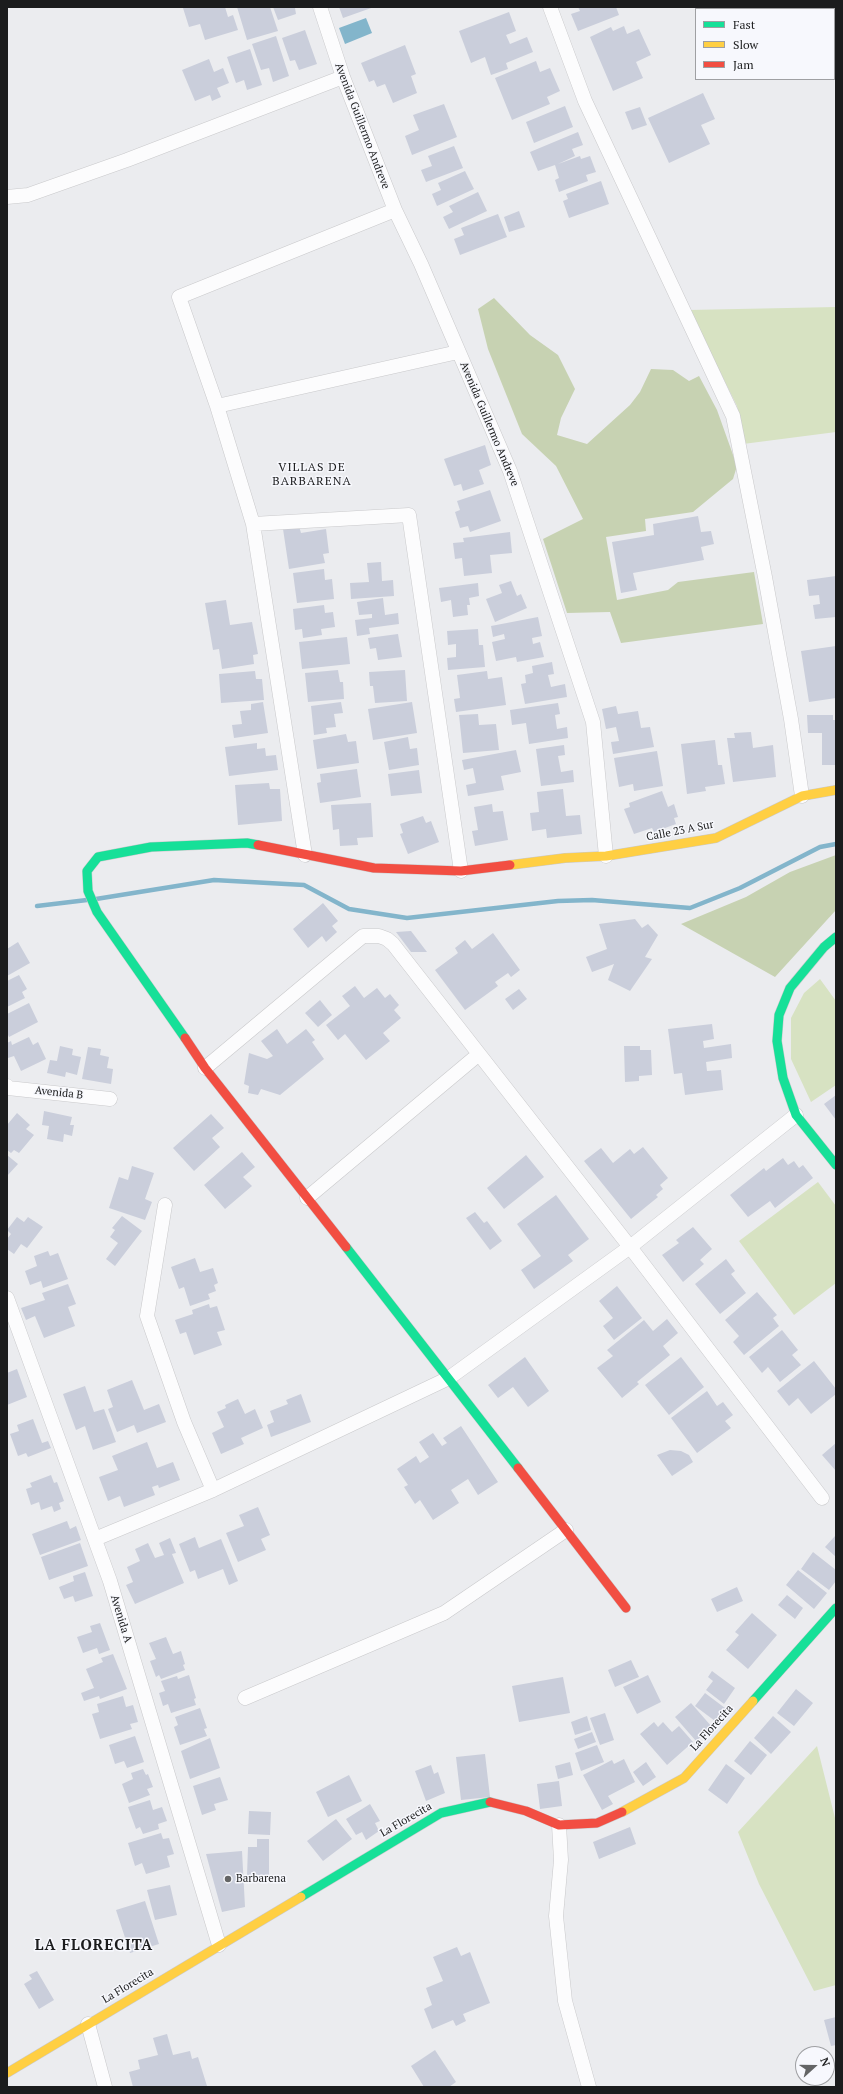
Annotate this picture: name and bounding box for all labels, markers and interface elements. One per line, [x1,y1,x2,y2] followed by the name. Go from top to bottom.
[695,8,835,80] legend
[733,17,755,32] text: Fast
[733,37,758,52] text: Slow
[733,57,754,72] text: Jam
[332,61,392,191] street label: Avenida Guillermo Andreve
[457,360,521,488] street label: Avenida Guillermo Andreve
[272,461,352,489] district label: VILLAS DE BARBARENA
[645,818,715,844] street label: Calle 23 A Sur
[34,1084,84,1102] street label: Avenida B
[107,1593,135,1645] street label: Avenida A
[688,1702,736,1754] street label: La Florecita
[378,1800,434,1840] street label: La Florecita
[236,1872,286,1886] place label: Barbarena
[223,1874,233,1884] marker: Barbarena
[35,1937,153,1955] district label: LA FLORECITA
[100,1966,156,2006] street label: La Florecita
[795,2046,835,2086] north arrow
[817,2056,833,2068] text: N

